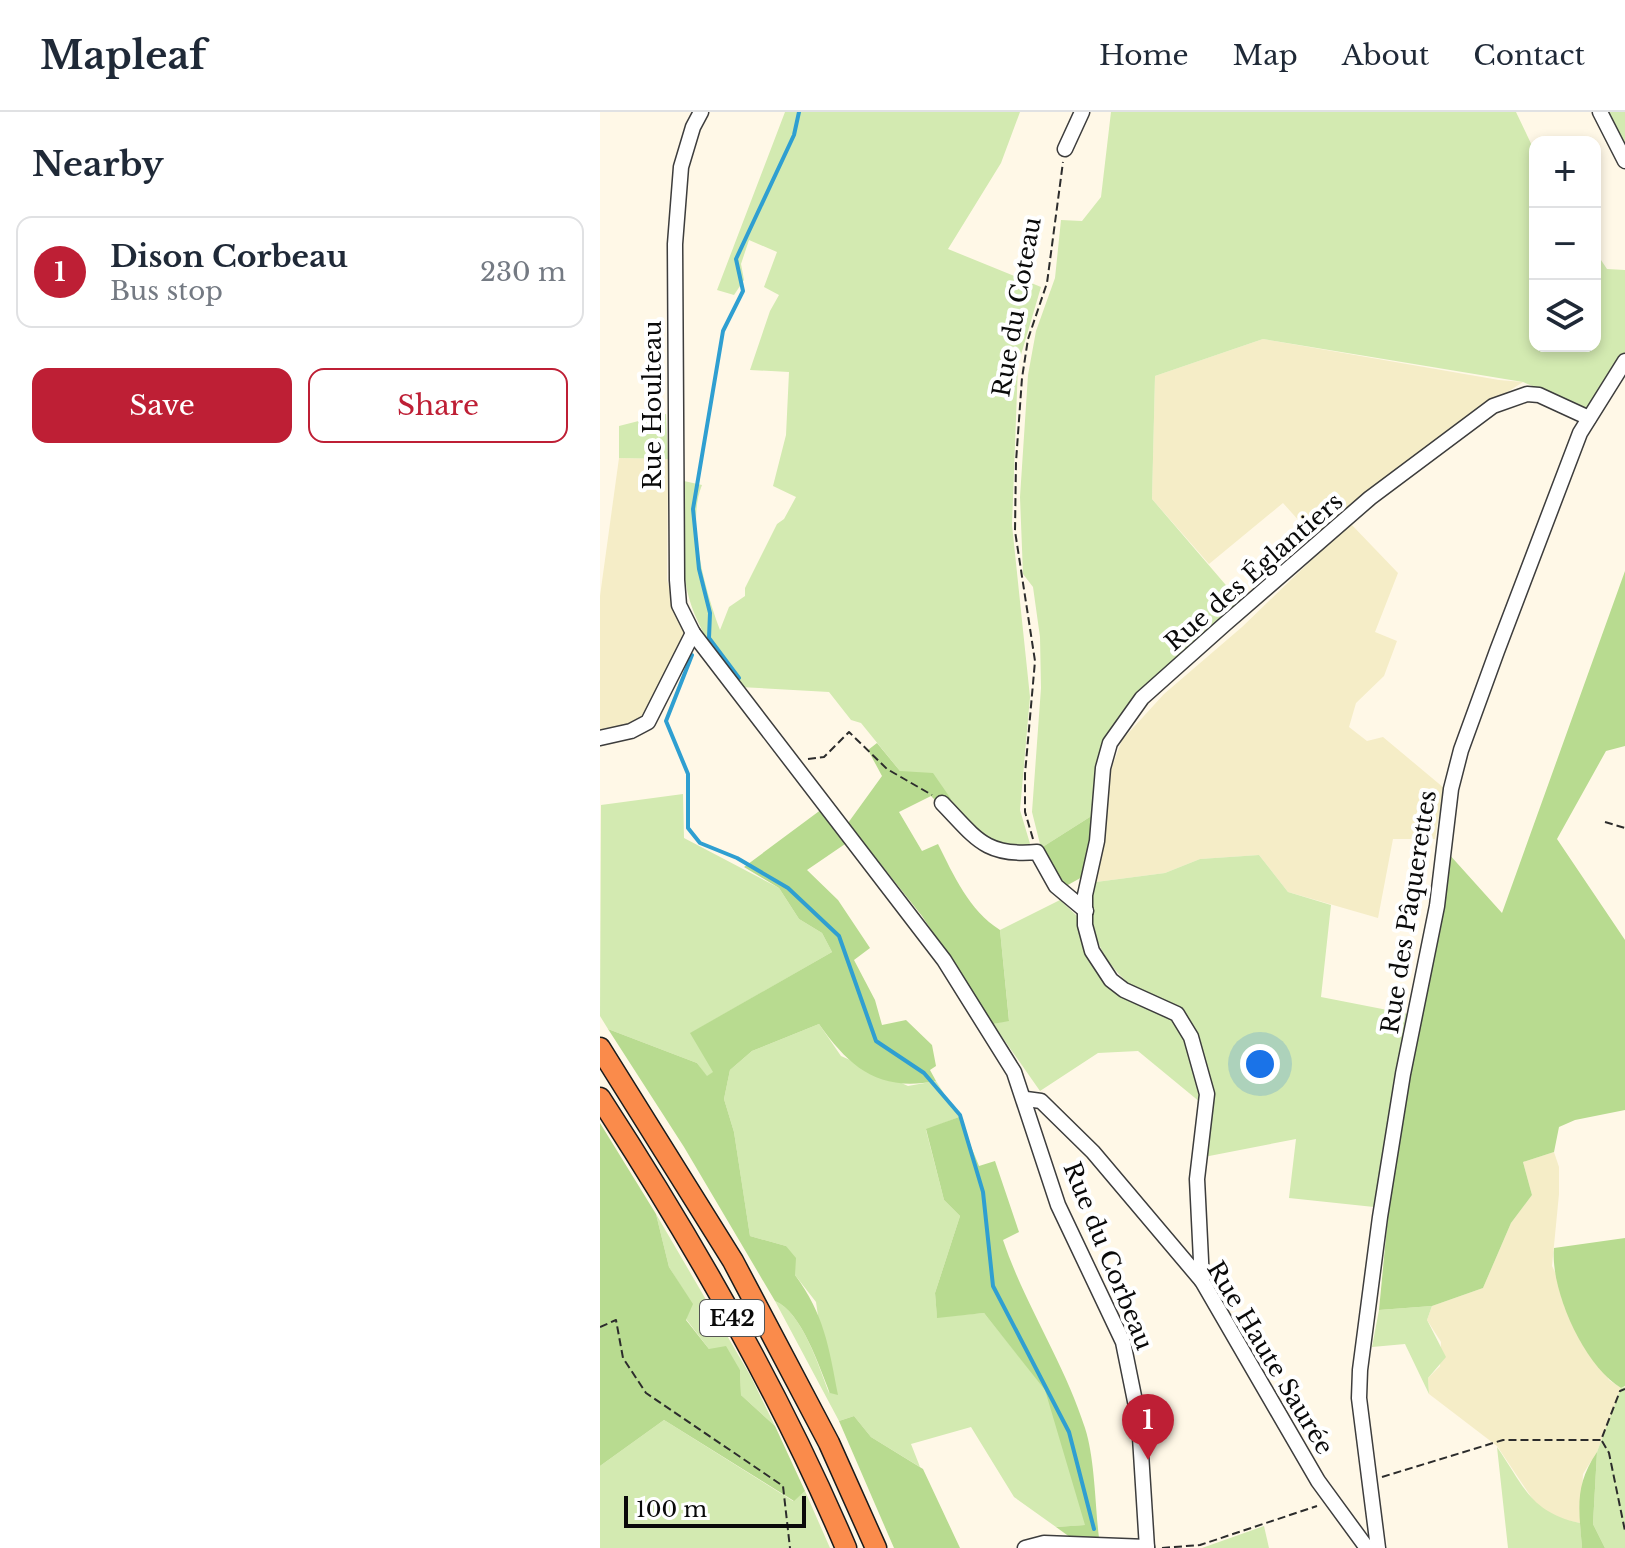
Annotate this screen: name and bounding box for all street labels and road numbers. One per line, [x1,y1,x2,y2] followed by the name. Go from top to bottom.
[986,215,1047,399] street label: Rue du Coteau
[638,321,667,489] street label: Rue Houlteau
[1159,486,1349,657] street label: Rue des Églantiers
[1375,788,1442,1036] street label: Rue des Pâquerettes
[1058,1158,1159,1354] street label: Rue du Corbeau
[1201,1256,1340,1460] street label: Rue Haute Saurée
[700,1300,764,1336] road number: E42

